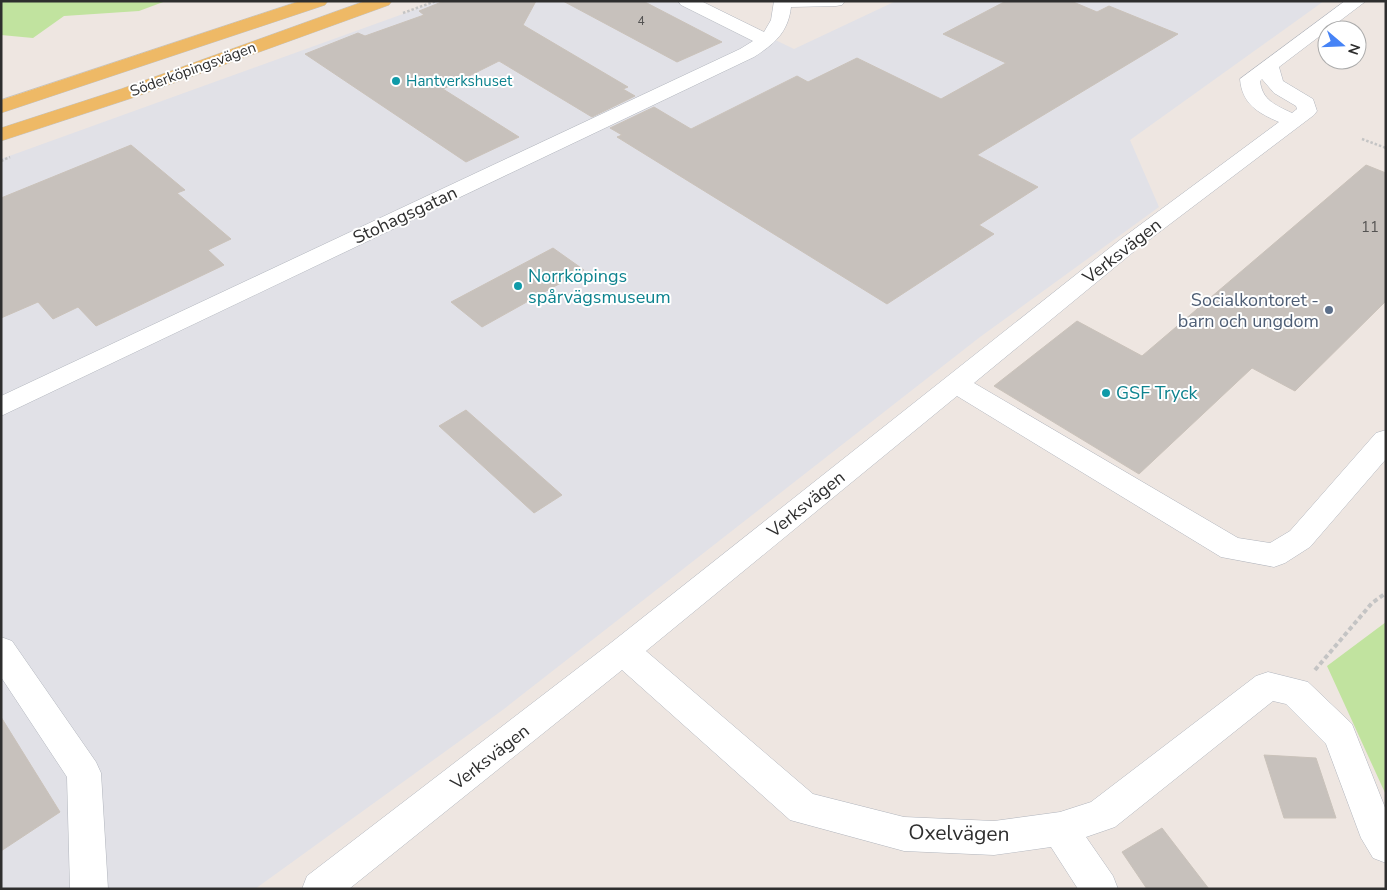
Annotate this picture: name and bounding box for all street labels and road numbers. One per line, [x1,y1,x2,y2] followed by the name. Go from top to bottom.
[127,37,259,101] street label: Söderköpingsvägen
[349,180,461,250] street label: Stohagsgatan
[1077,213,1166,290] street label: Verksvägen
[761,465,850,543] street label: Verksvägen
[445,719,534,796] street label: Verksvägen
[908,818,1010,848] street label: Oxelvägen

